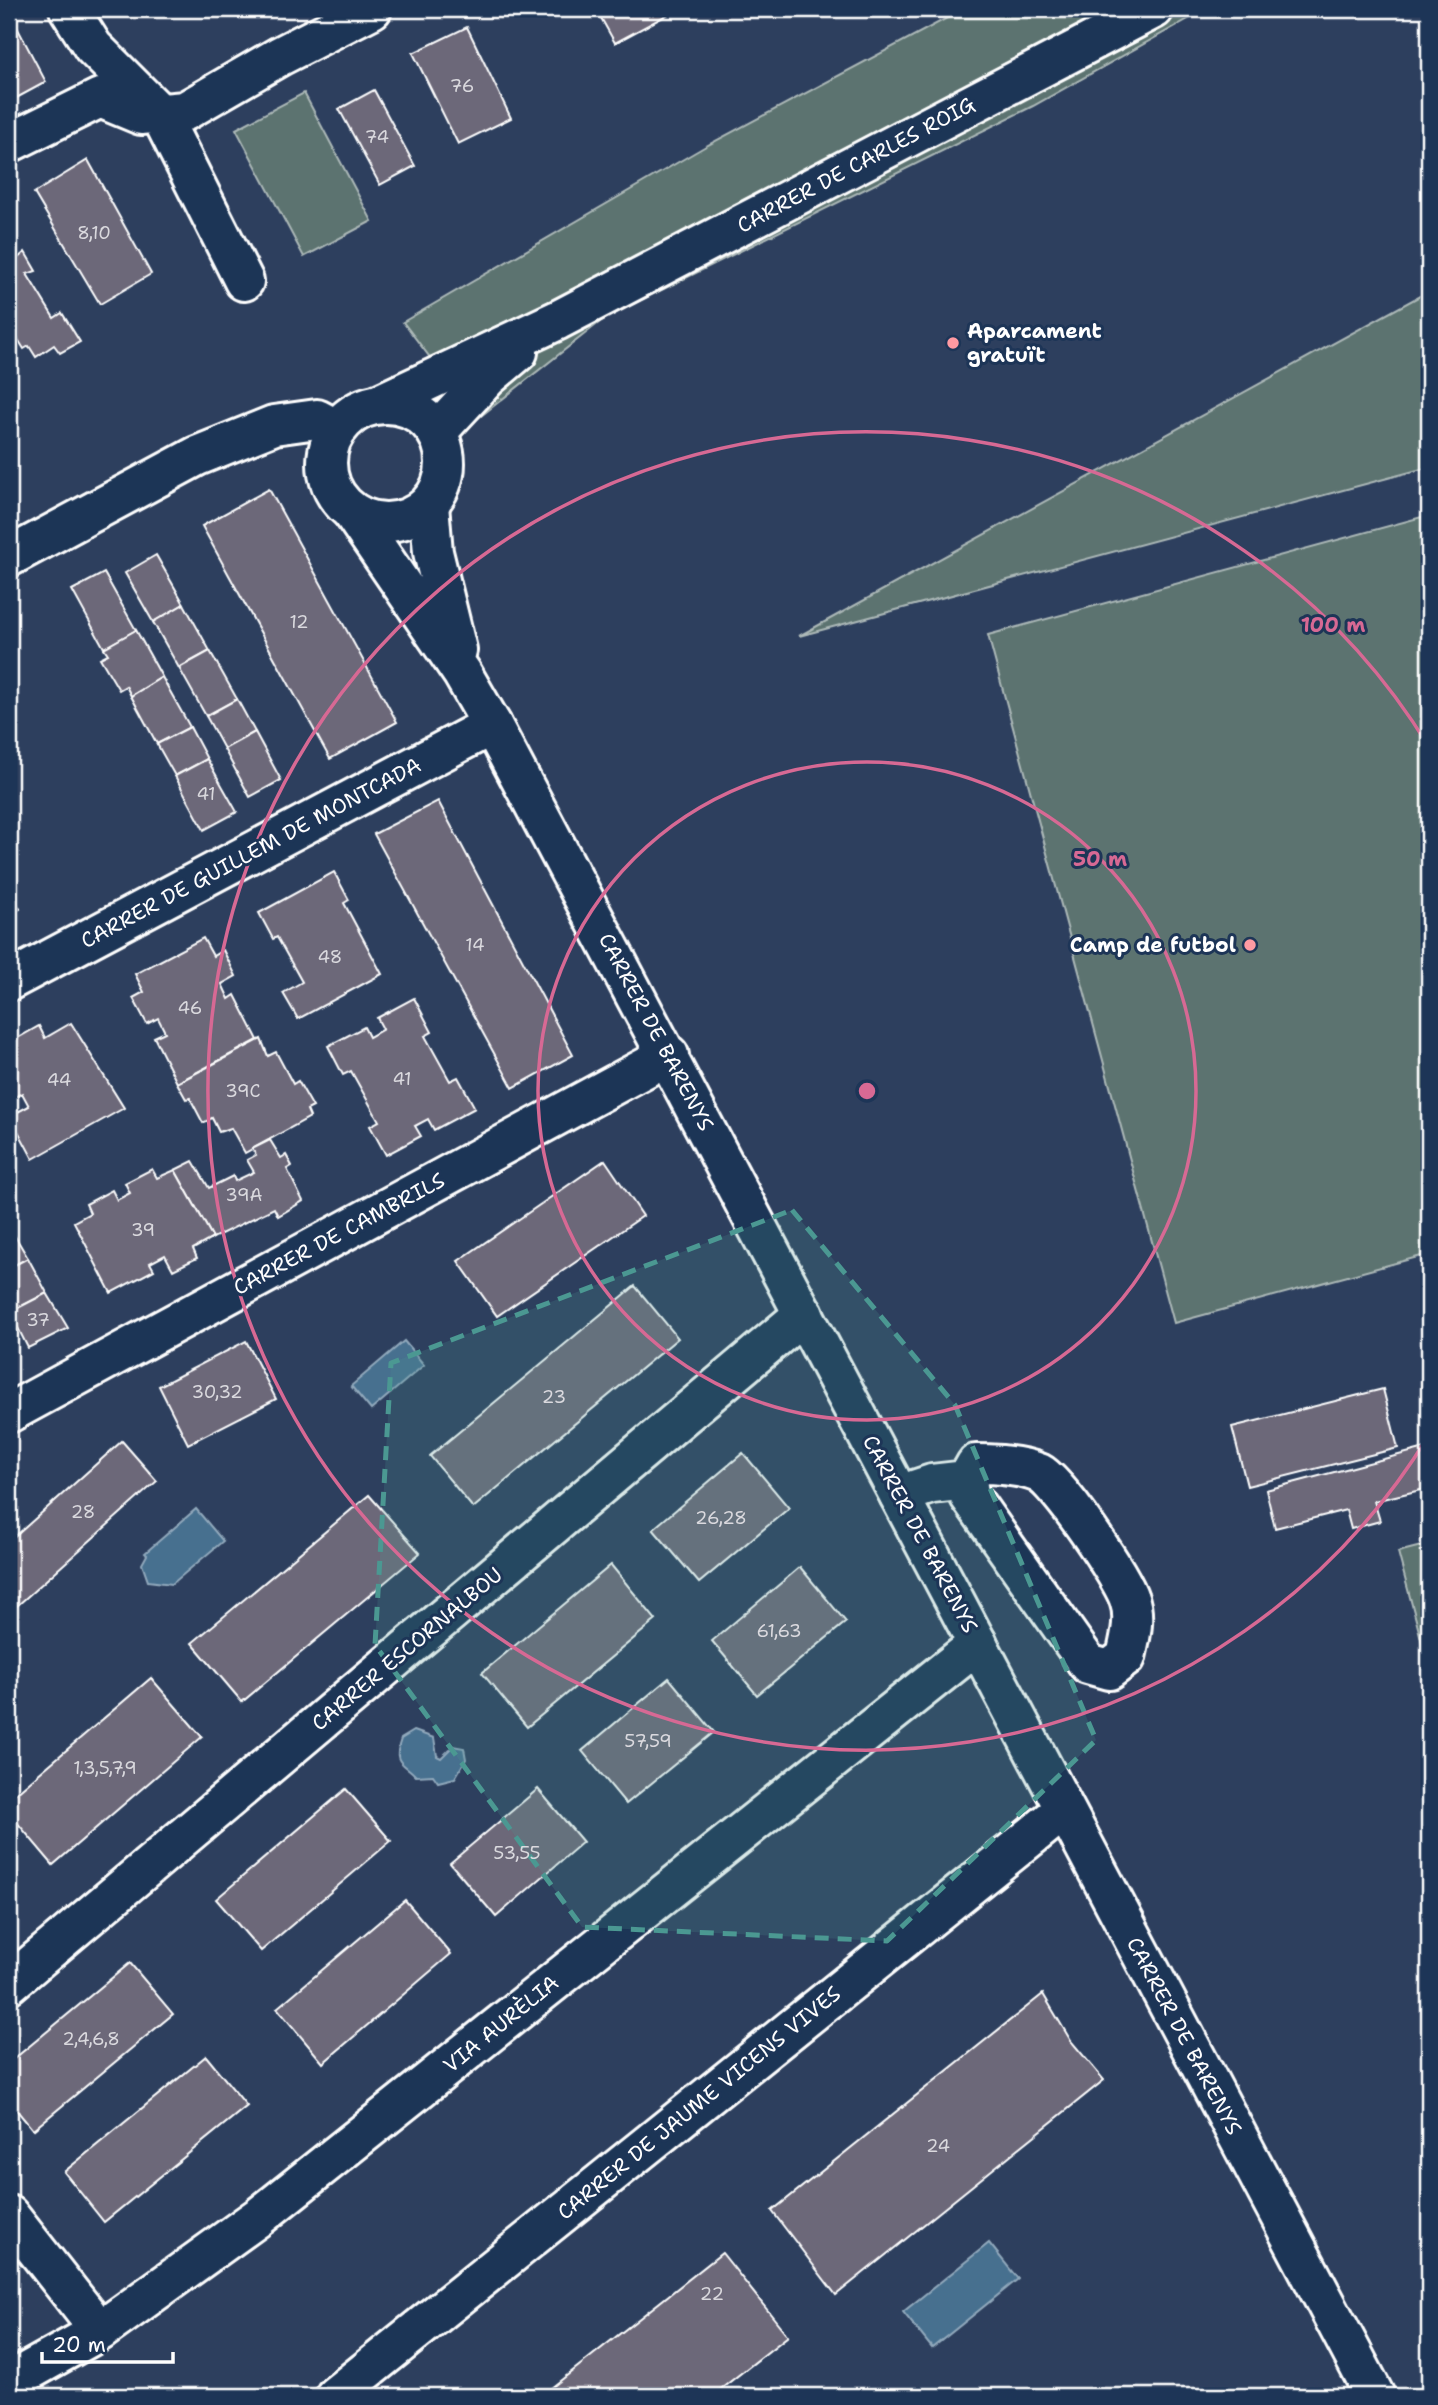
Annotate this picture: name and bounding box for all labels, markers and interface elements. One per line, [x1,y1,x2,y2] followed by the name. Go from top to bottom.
[450,74,474,98] house number: 76
[732,90,980,240] street label: CARRER DE CARLES ROIG
[365,125,389,149] house number: 74
[77,221,111,245] house number: 8,10
[967,317,1102,369] place label: Aparcament gratuït
[945,335,961,351] marker: Aparcament gratuït
[289,610,309,634] house number: 12
[1301,611,1365,639] text: 100 m
[76,751,426,955] street label: CARRER DE GUILLEM DE MONTCADA
[196,782,216,806] house number: 41
[1073,845,1127,873] text: 50 m
[592,928,720,1136] street label: CARRER DE BARENYS
[1070,931,1236,959] place label: Camp de futbol
[465,933,485,957] house number: 14
[1242,937,1258,953] marker: Camp de futbol
[318,945,342,969] house number: 48
[178,996,202,1020] house number: 46
[392,1067,412,1091] house number: 41
[47,1068,71,1092] house number: 44
[225,1079,261,1103] house number: 39C
[855,1079,879,1103] centre of rings
[228,1166,450,1302] street label: CARRER DE CAMBRILS
[225,1183,263,1207] house number: 39A
[131,1218,155,1242] house number: 39
[26,1308,50,1332] house number: 37
[191,1380,243,1404] house number: 30,32
[542,1385,566,1409] house number: 23
[856,1430,984,1638] street label: CARRER DE BARENYS
[71,1500,95,1524] house number: 28
[695,1506,747,1530] house number: 26,28
[306,1561,508,1737] street label: CARRER ESCORNALBOU
[756,1619,802,1643] house number: 61,63
[624,1729,672,1753] house number: 57,59
[73,1756,137,1780] house number: 1,3,5,7,9
[493,1841,541,1865] house number: 53,55
[1120,1932,1248,2140] street label: CARRER DE BARENYS
[437,1968,565,2079] street label: VIA AURÈLIA
[551,1980,847,2226] street label: CARRER DE JAUME VICENS VIVES
[62,2027,120,2051] house number: 2,4,6,8
[926,2134,950,2158] house number: 24
[700,2282,724,2306] house number: 22
[42,2321,173,2365] scale bar
[52,2331,106,2359] text: 20 m

